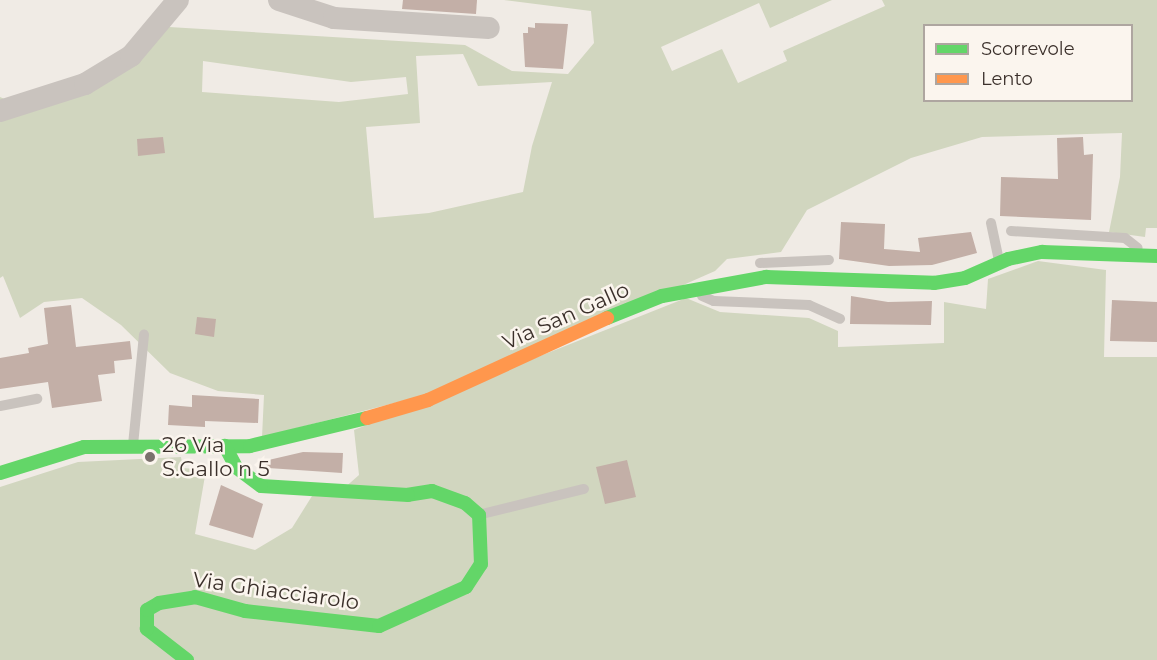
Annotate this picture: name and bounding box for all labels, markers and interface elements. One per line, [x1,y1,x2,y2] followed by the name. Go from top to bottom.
[923,24,1133,102] legend
[981,38,1075,60] text: Scorrevole
[981,68,1033,90] text: Lento
[499,277,633,355] street label: Via San Gallo
[162,432,270,482] place label: 26 Via S.Gallo n 5
[143,450,157,464] marker: 26 Via S.Gallo n 5
[191,567,361,615] street label: Via Ghiacciarolo

